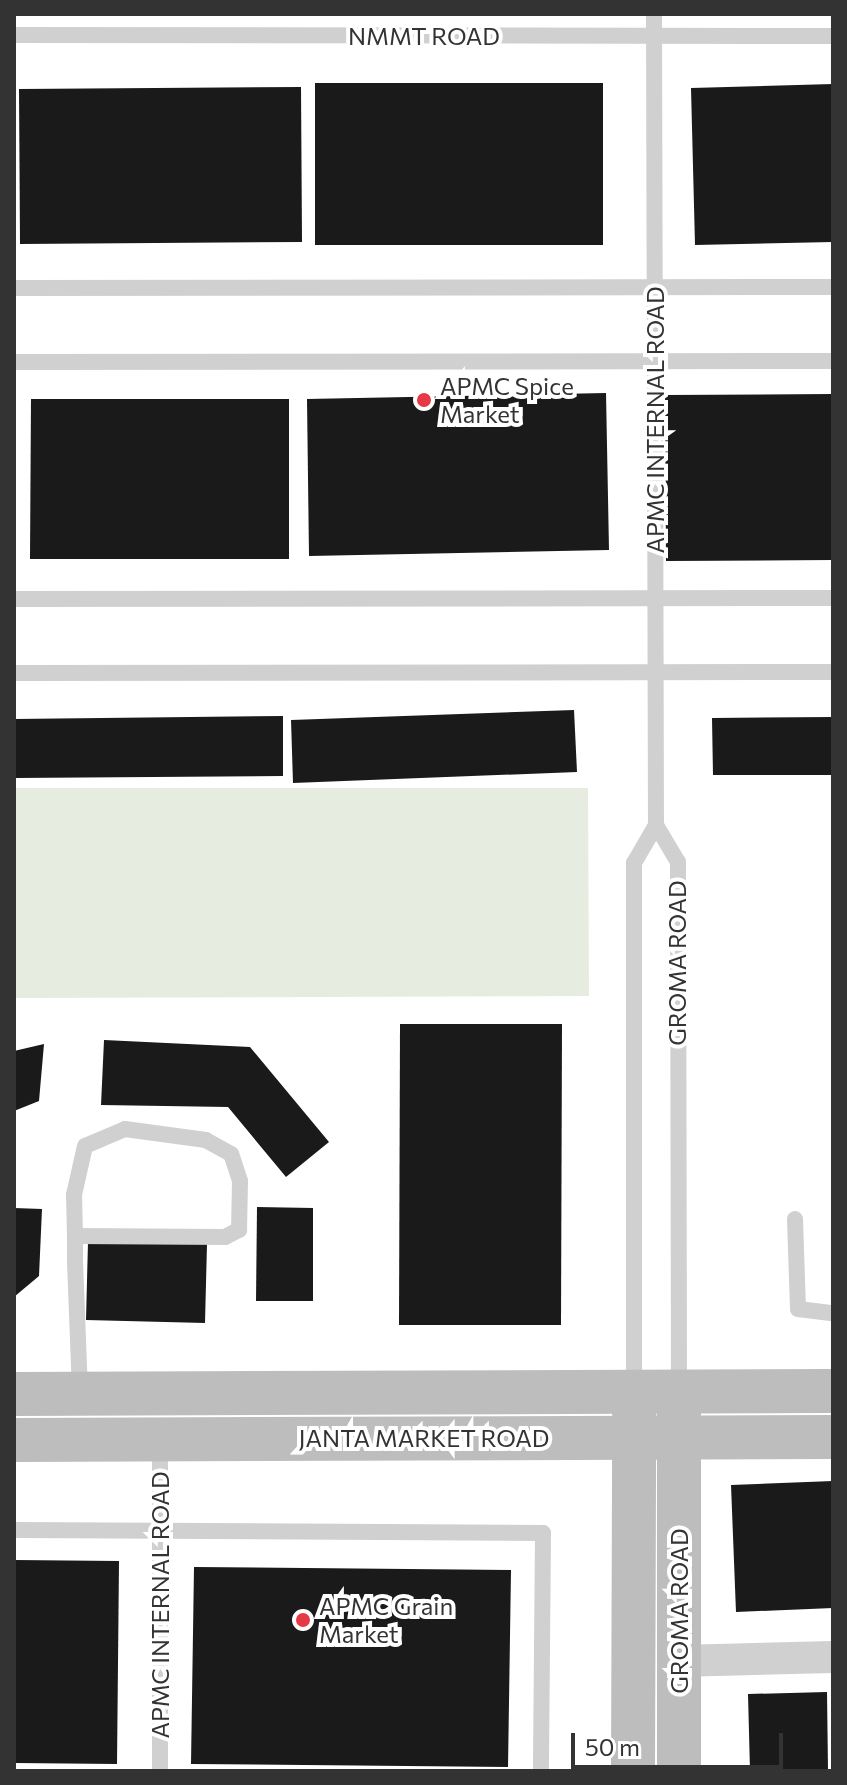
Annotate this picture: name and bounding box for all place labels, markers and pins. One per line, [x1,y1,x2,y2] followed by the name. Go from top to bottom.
[440,372,574,428] place label: APMC Spice Market
[415,391,433,409] marker: APMC Spice Market
[319,1592,453,1648] place label: APMC Grain Market
[294,1611,312,1629] marker: APMC Grain Market

